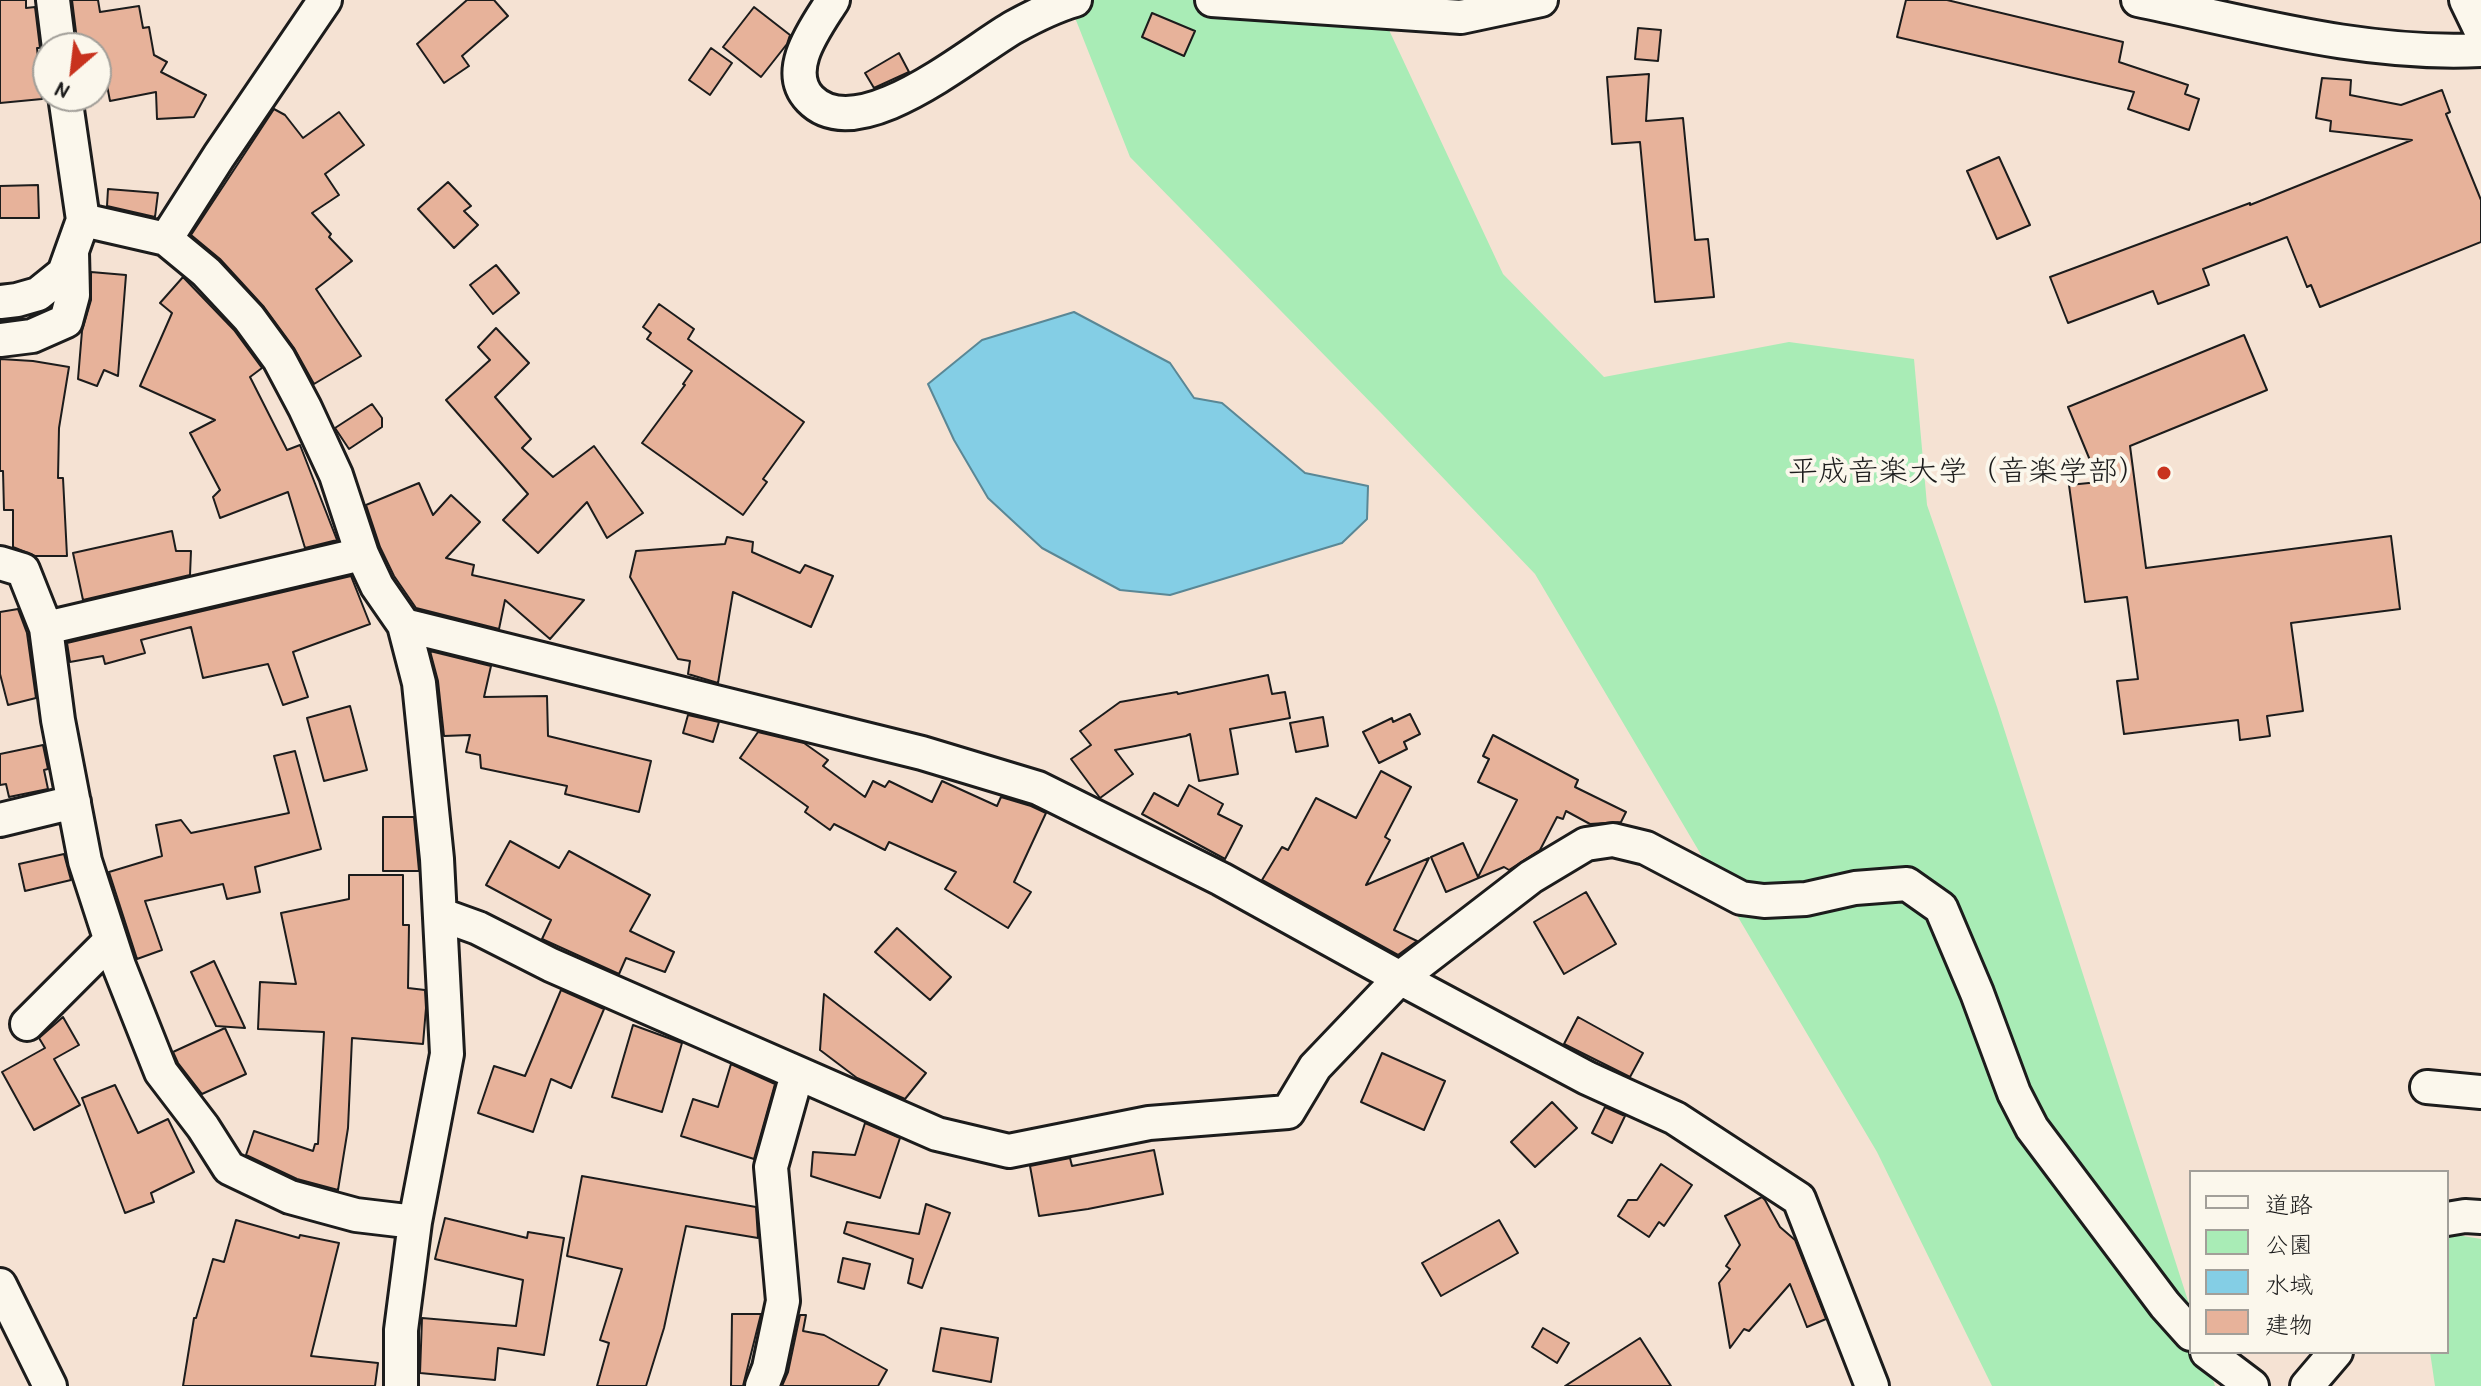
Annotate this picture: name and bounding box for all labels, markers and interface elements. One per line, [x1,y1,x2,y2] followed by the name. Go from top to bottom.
[32,32,112,112] north arrow
[49,75,74,107] text: N
[1788,455,2148,491] place label: 平成音楽大学（音楽学部）
[2155,464,2173,482] marker: 平成音楽大学（音楽学部）
[2189,1170,2449,1354] legend
[2265,1188,2313,1220] text: 道路
[2265,1228,2313,1260] text: 公園
[2265,1268,2313,1300] text: 水域
[2265,1308,2313,1340] text: 建物

